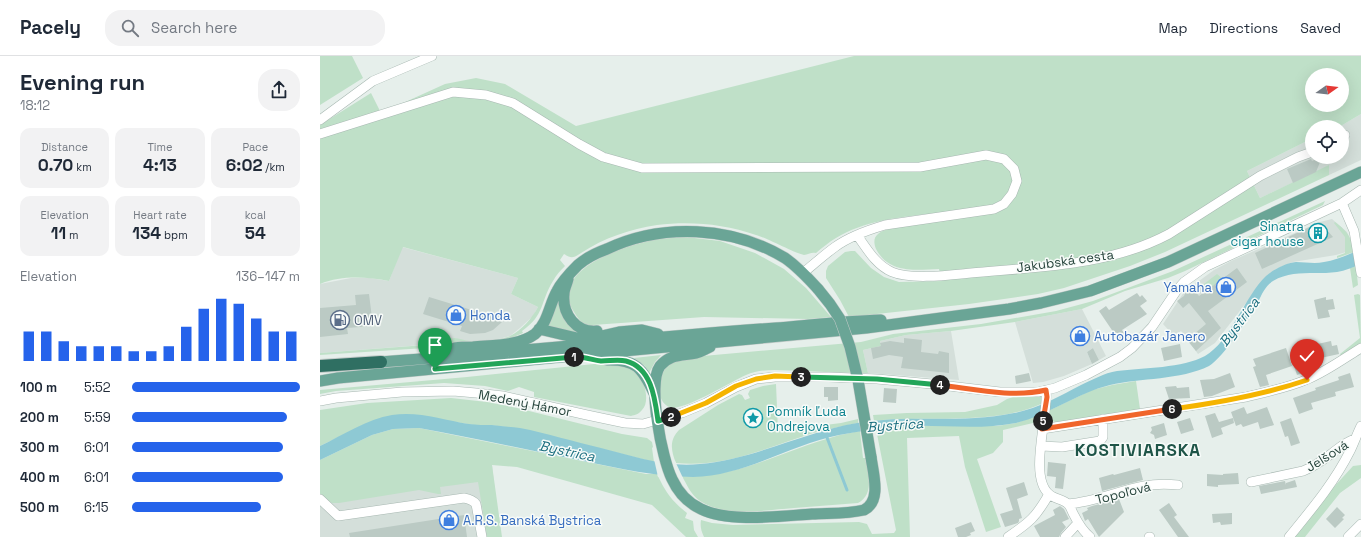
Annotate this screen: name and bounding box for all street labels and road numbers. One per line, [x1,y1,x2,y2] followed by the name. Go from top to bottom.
[1015,246,1115,276] street label: Jakubská cesta
[477,386,573,420] street label: Medený Hámor
[1302,436,1352,476] street label: Jelšová
[1094,478,1153,508] street label: Topoľová

